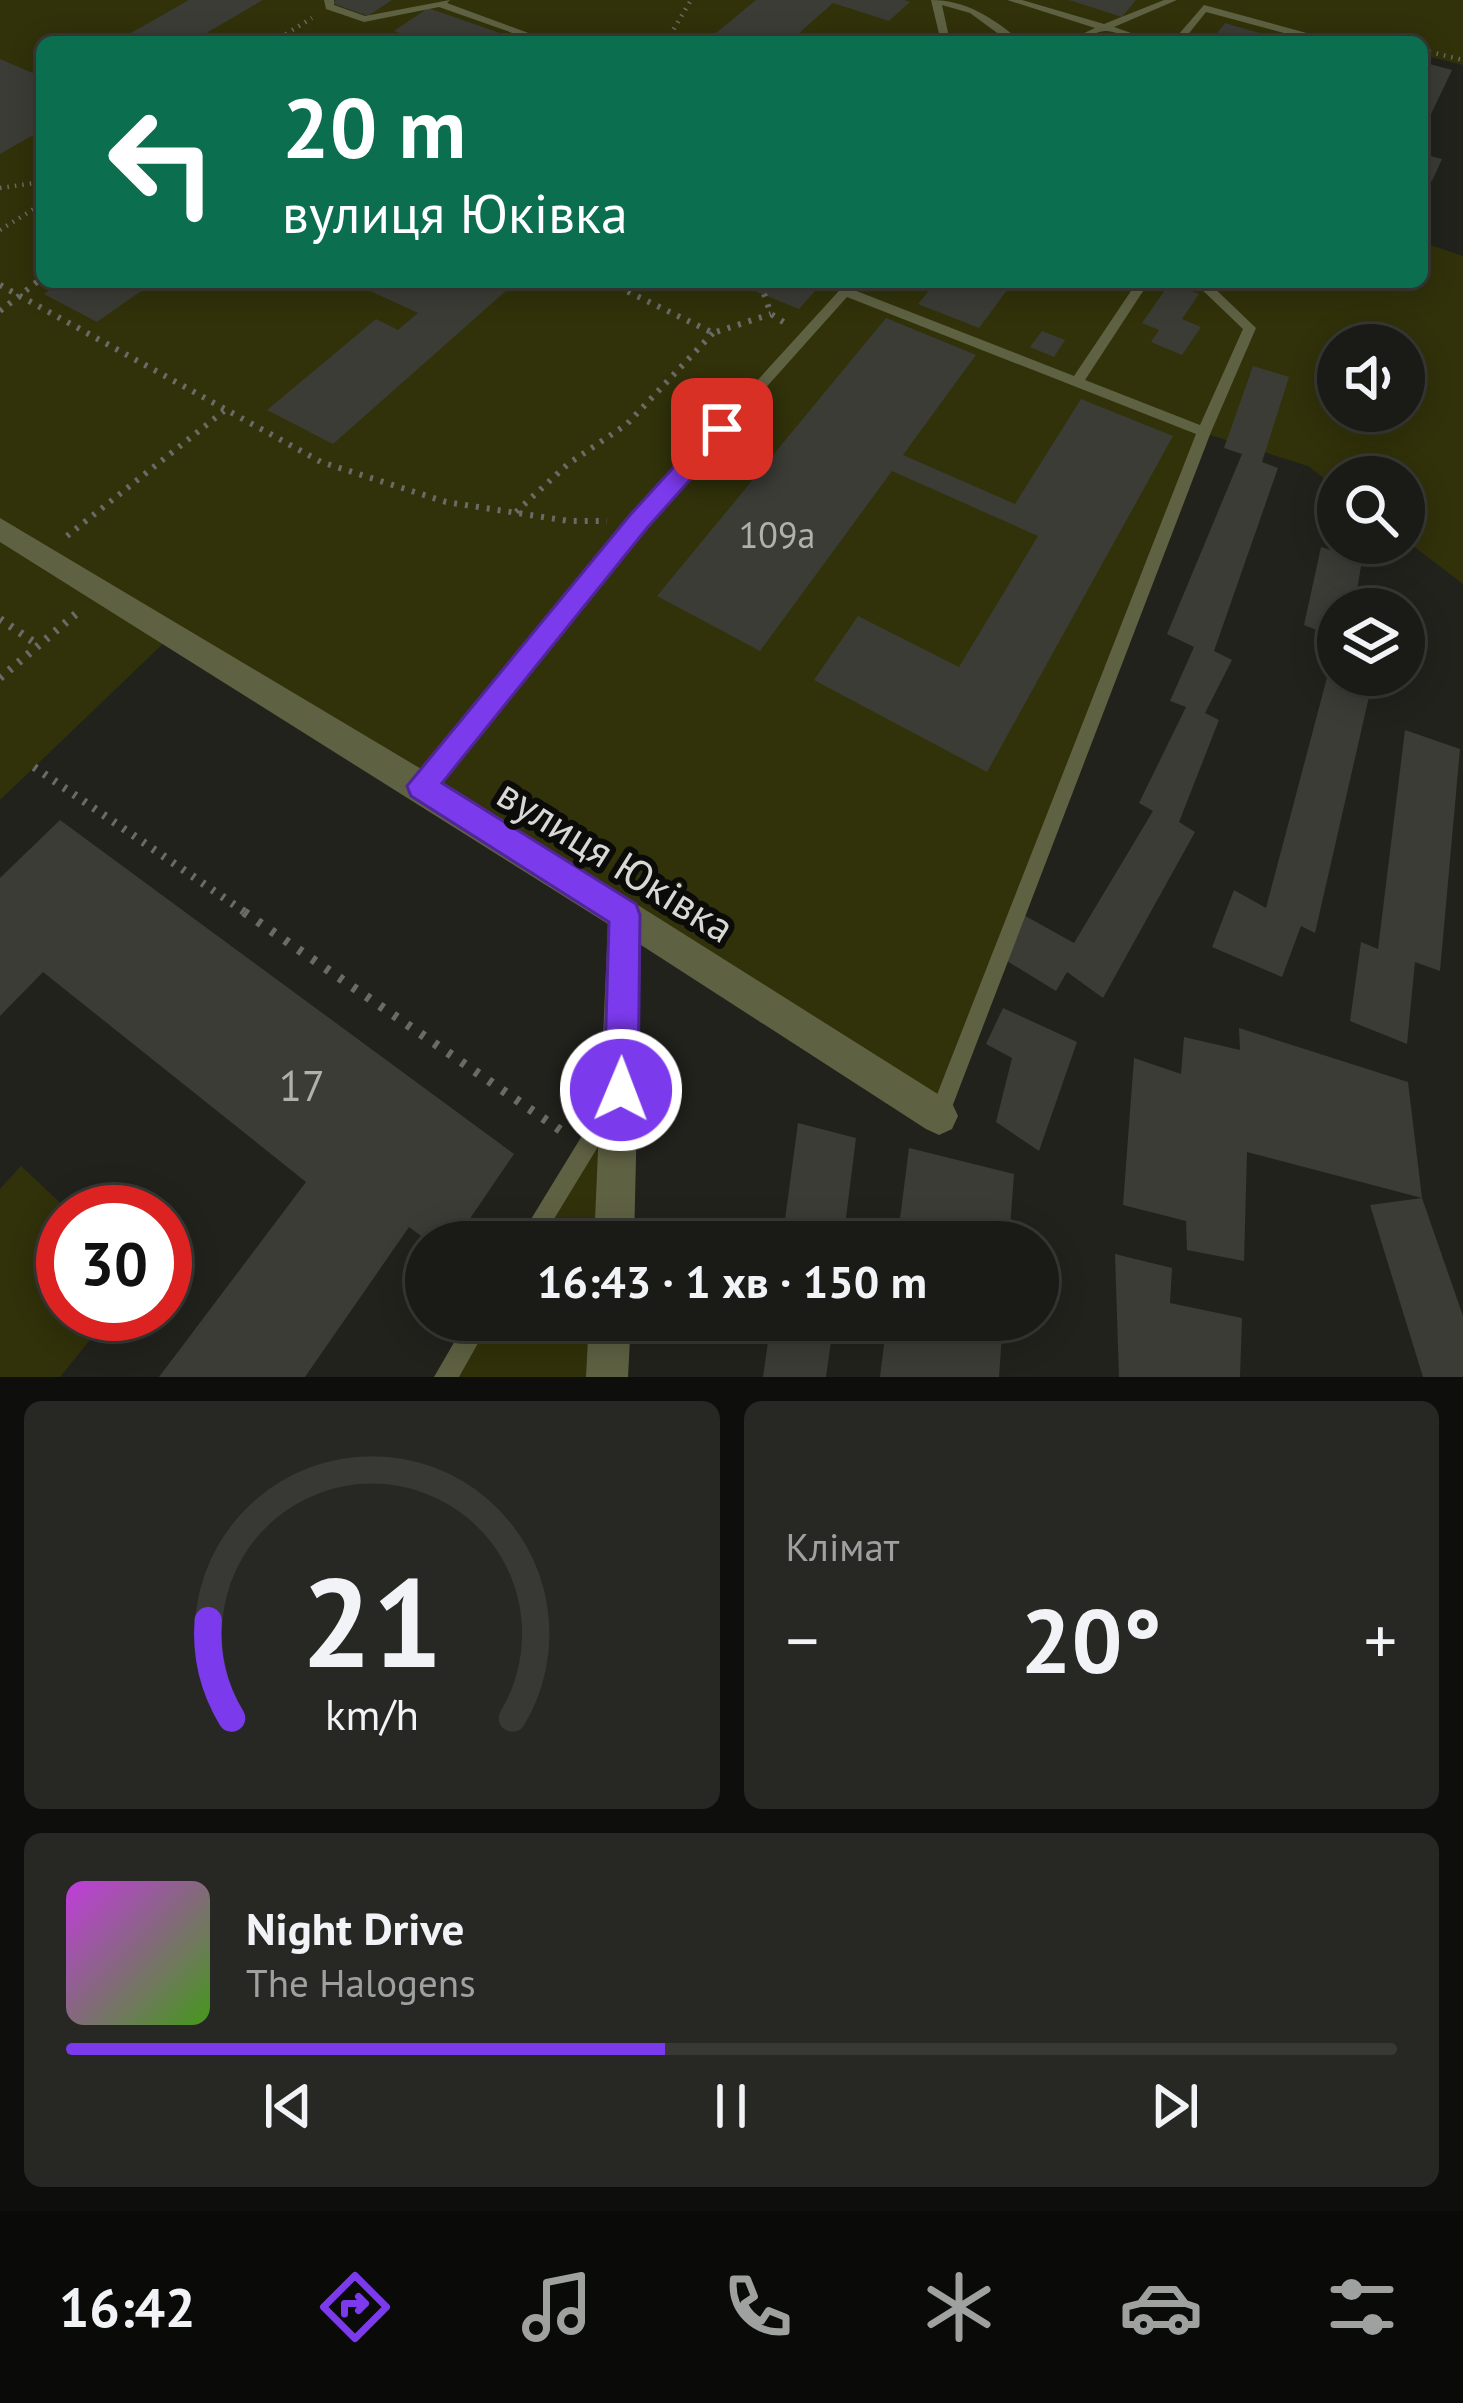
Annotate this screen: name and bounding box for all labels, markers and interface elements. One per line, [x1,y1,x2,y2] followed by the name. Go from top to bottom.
[282,72,466,181] text: 20 m
[84,84,240,240] icon: left
[282,178,628,248] text: вулиця Юківка
[1317,324,1425,696] map controls
[1317,324,1425,432] button: sound
[671,378,773,480] pin
[689,396,755,462] icon: arrive
[1317,456,1425,564] button: search
[739,511,815,558] house number: 109а
[1317,588,1425,696] button: layers
[487,765,745,955] street label: вулиця Юківка
[558,1027,684,1153] position arrow
[279,1058,325,1113] house number: 17
[36,1185,192,1341] speed limit sign: 30
[537,1252,927,1310] text: 16:43 · 1 хв · 150 m
[786,1521,899,1572] text: Клімат
[301,1540,443,1701] text: 21
[1021,1581,1162,1698] text: 20°
[786,1597,819,1682] text: −
[1364,1597,1397,1682] text: +
[325,1686,419,1742] text: km/h
[246,1899,464,1957] text: Night Drive
[246,1957,476,2008] text: The Halogens
[255,2073,321,2139] icon: previous
[698,2073,764,2139] icon: pause
[1142,2073,1208,2139] icon: next
[313,2265,397,2349] icon: directions
[515,2265,599,2349] icon: music
[716,2265,800,2349] icon: phone
[917,2265,1001,2349] icon: climate
[1119,2265,1203,2349] icon: car
[1320,2265,1404,2349] icon: filters
[59,2272,196,2342] text: 16:42

